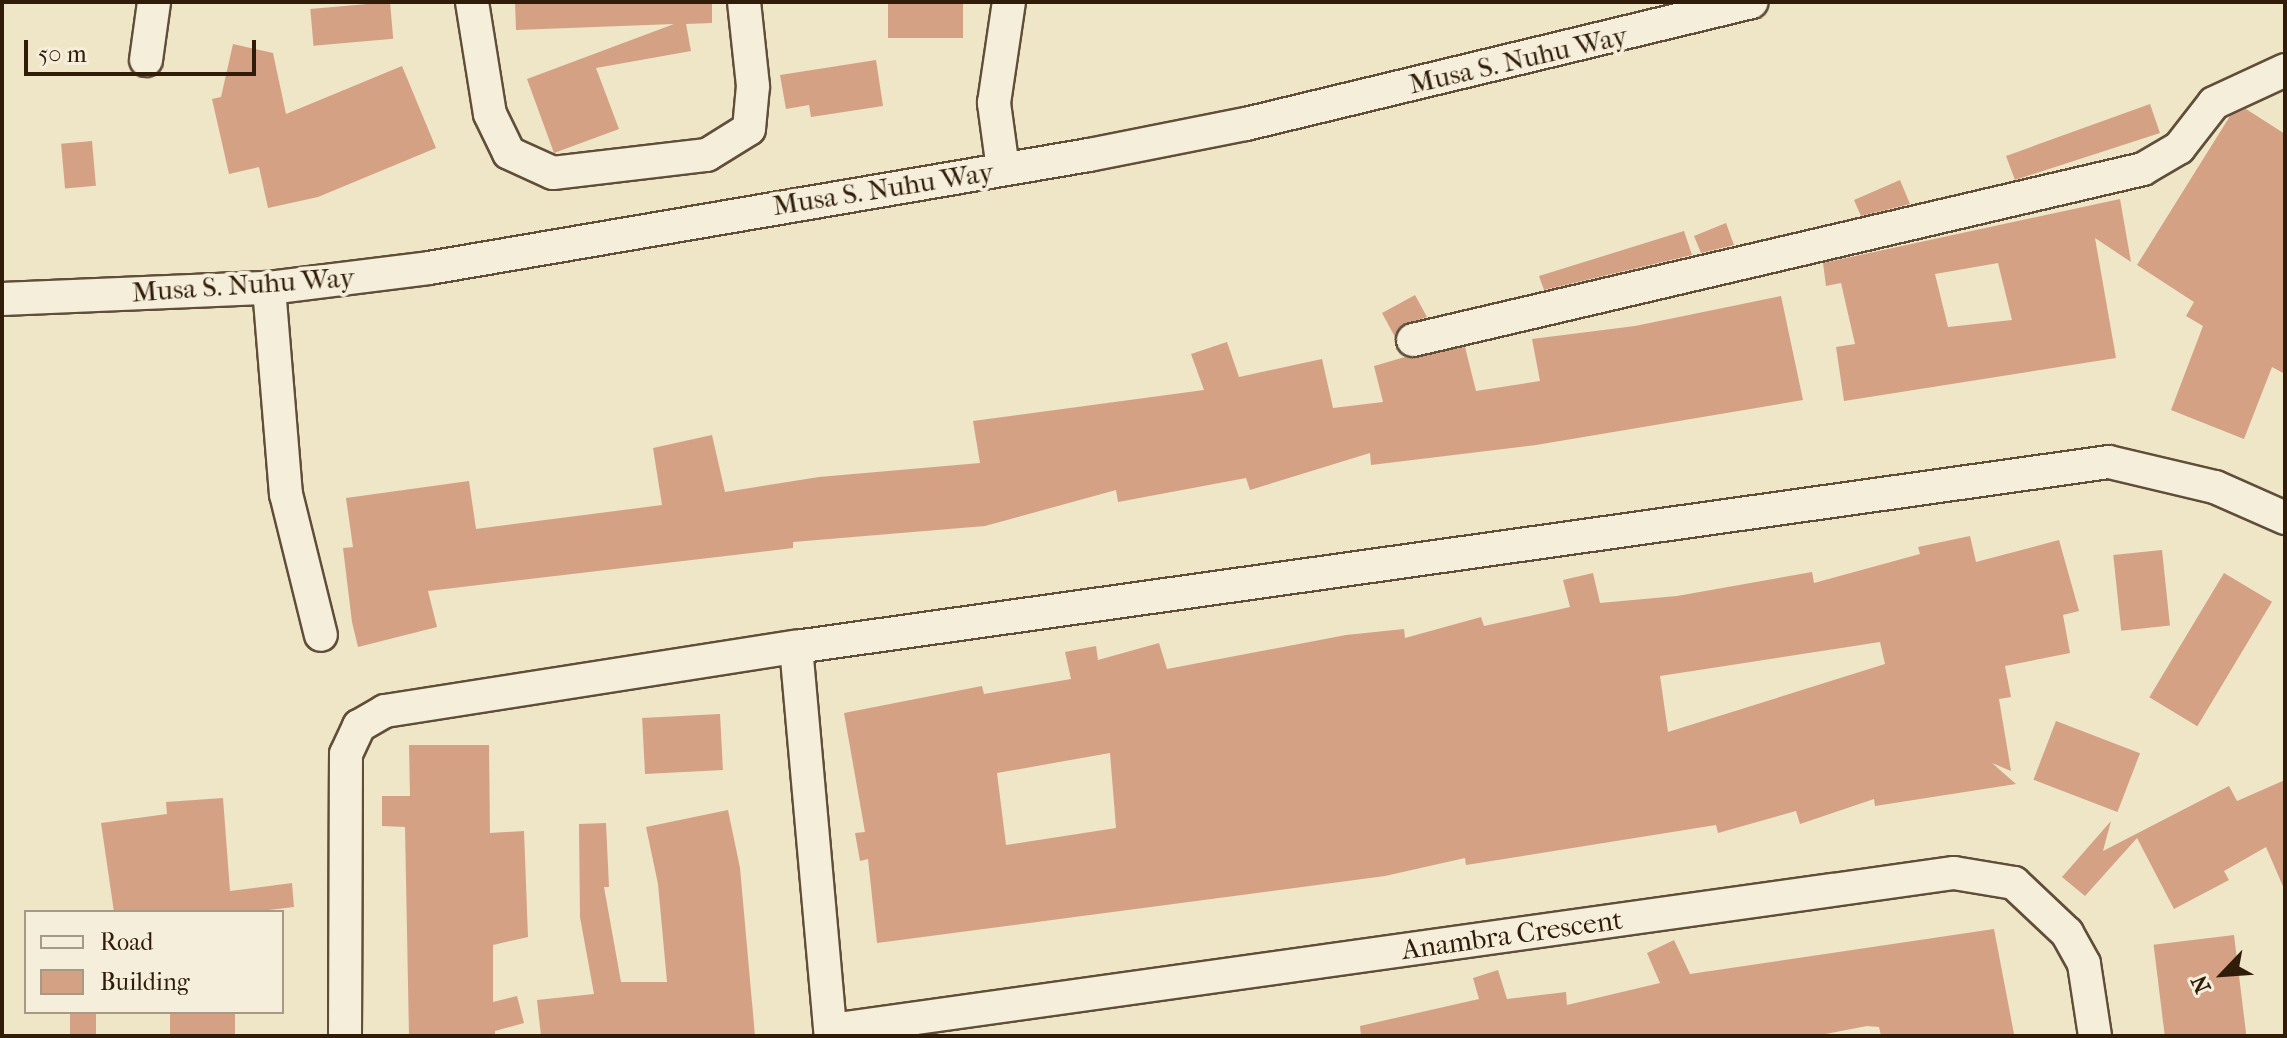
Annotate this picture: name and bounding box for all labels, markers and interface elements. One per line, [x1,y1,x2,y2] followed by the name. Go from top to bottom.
[1406,19,1630,101] street label: Musa S. Nuhu Way
[28,24,260,74] scale bar
[38,40,87,68] text: 50 m
[770,155,996,223] street label: Musa S. Nuhu Way
[131,260,355,310] street label: Musa S. Nuhu Way
[1399,903,1625,967] street label: Anambra Crescent
[24,910,284,1014] legend
[100,928,153,956] text: Road
[2183,934,2263,1014] north arrow
[100,968,190,996] text: Building
[2186,971,2217,997] text: N

